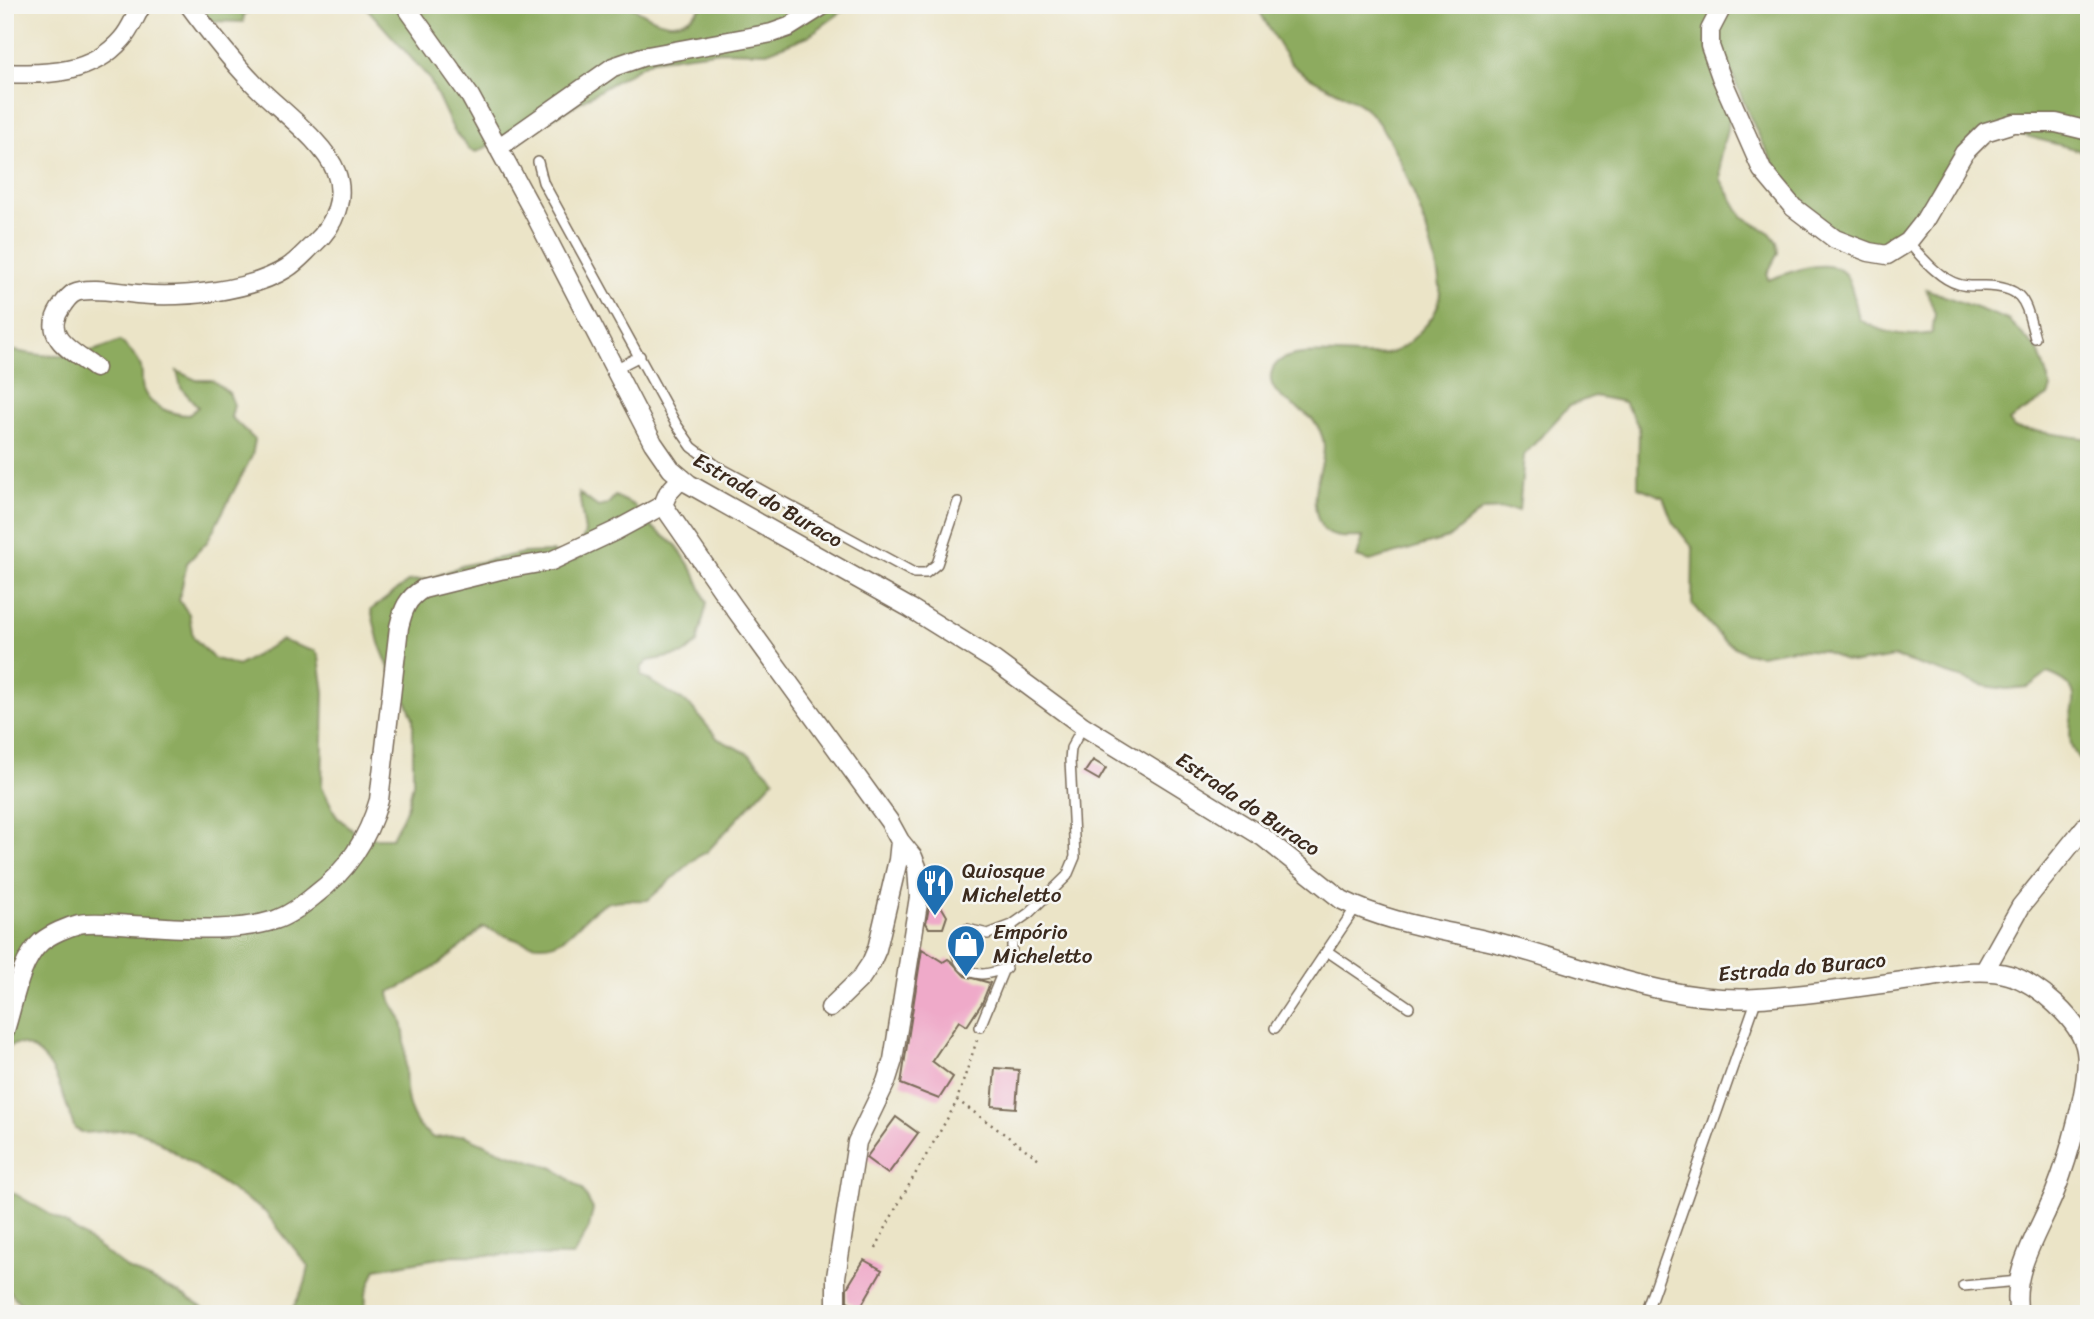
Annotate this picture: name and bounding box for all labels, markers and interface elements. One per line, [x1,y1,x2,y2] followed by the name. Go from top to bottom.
[686,442,850,558] street label: Estrada do Buraco
[1168,741,1328,867] street label: Estrada do Buraco
[962,852,1062,914] place label: Quiosque Micheletto
[914,862,956,917] restaurant icon: Quiosque Micheletto
[993,913,1093,975] place label: Empório Micheletto
[945,923,987,978] shop icon: Empório Micheletto
[1717,941,1887,993] street label: Estrada do Buraco

